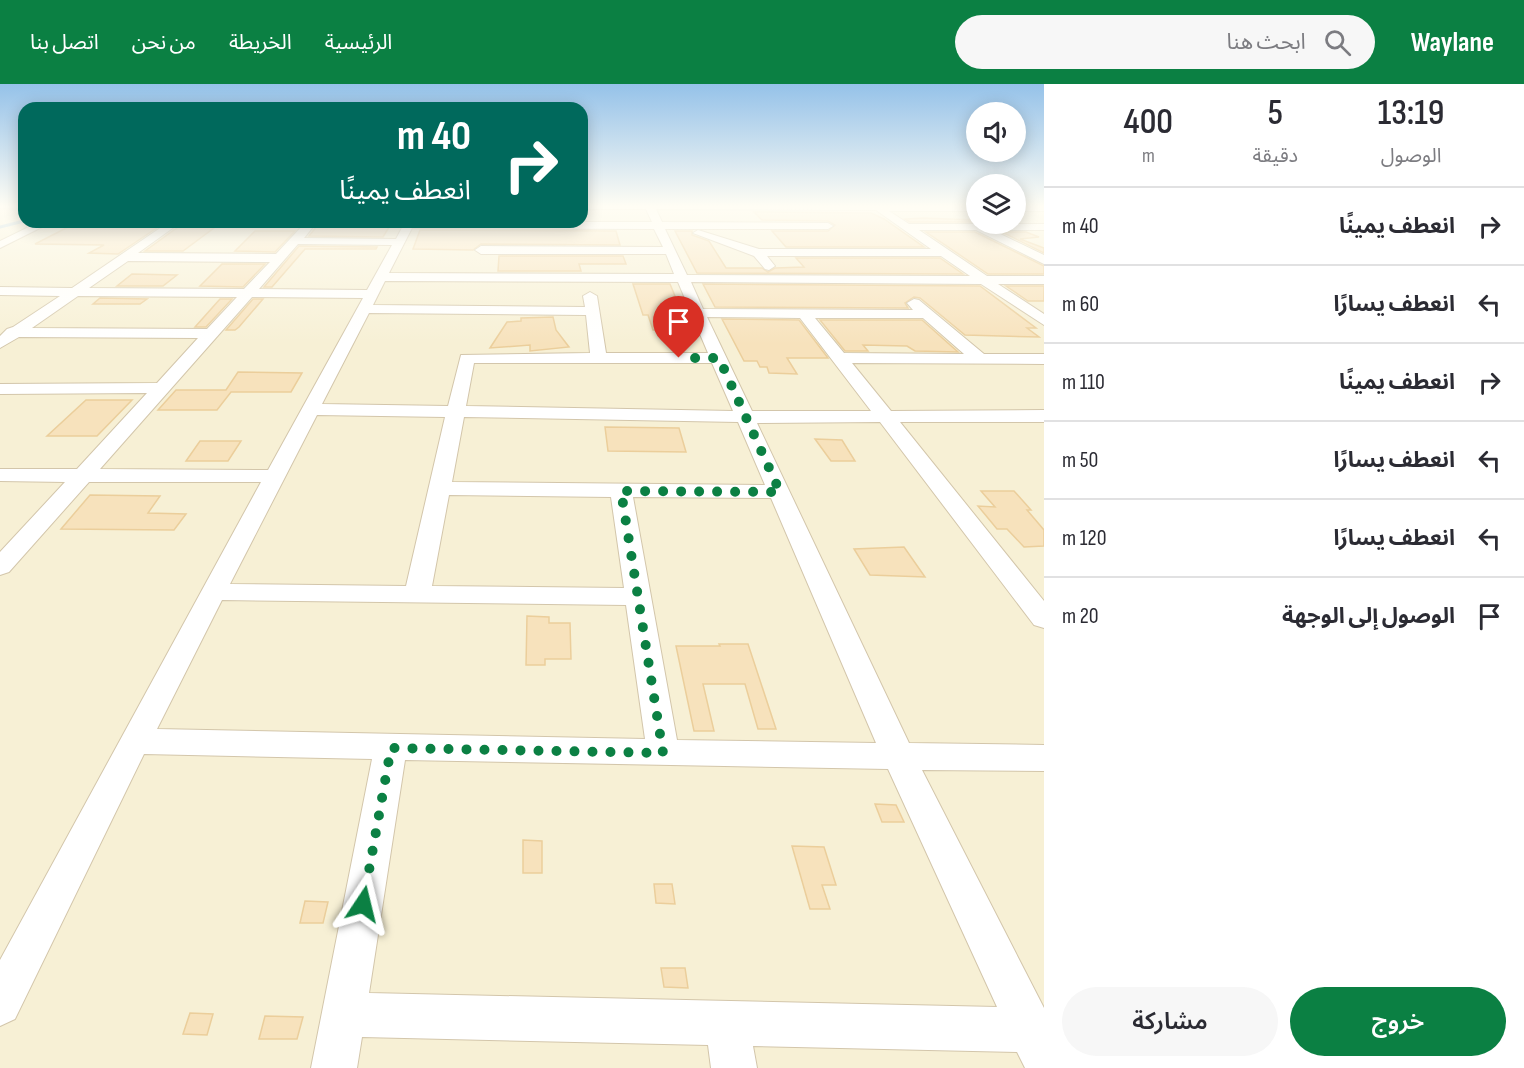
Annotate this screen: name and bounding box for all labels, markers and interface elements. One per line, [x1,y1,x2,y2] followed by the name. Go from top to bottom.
[955,15,1375,69] search box
[1321,26,1354,59] icon: search
[1411,26,1494,59] text: Waylane
[1227,29,1306,56] text: ابحث هنا
[30,30,99,55] text: اتصل بنا
[132,30,196,55] text: من نحن
[229,30,292,55] text: الخريطة
[325,30,392,55] text: الرئيسية
[1268,92,1283,135] text: 5
[1378,92,1444,135] text: 13:19
[1124,101,1173,144] text: 400
[966,102,1026,234] map controls
[966,102,1026,162] button: sound
[397,111,471,162] text: 40 m
[492,126,570,204] icon: right
[1142,144,1155,168] text: m
[1253,144,1298,168] text: دقيقة
[1381,144,1441,168] text: الوصول
[966,174,1026,234] button: layers
[339,175,471,207] text: انعطف يمينًا
[1473,210,1506,243] icon: right
[1062,213,1099,240] text: 40 m
[1339,213,1455,240] text: انعطف يمينًا
[1473,288,1506,321] icon: left
[1062,291,1099,318] text: 60 m
[1333,291,1455,318] text: انعطف يسارًا
[653,296,704,358] pin
[662,305,695,338] icon: arrive
[1473,366,1506,399] icon: right
[1062,369,1105,396] text: 110 m
[1339,369,1455,396] text: انعطف يمينًا
[1473,444,1506,477] icon: left
[1062,447,1098,474] text: 50 m
[1333,447,1455,474] text: انعطف يسارًا
[1473,522,1506,555] icon: left
[1062,525,1106,552] text: 120 m
[1333,525,1455,552] text: انعطف يسارًا
[1473,600,1506,633] icon: arrive
[1062,603,1099,630] text: 20 m
[1282,603,1455,630] text: الوصول إلى الوجهة
[331,872,395,936] position arrow
[1062,987,1278,1056] button: مشاركة
[1290,987,1506,1056] button: خروج

